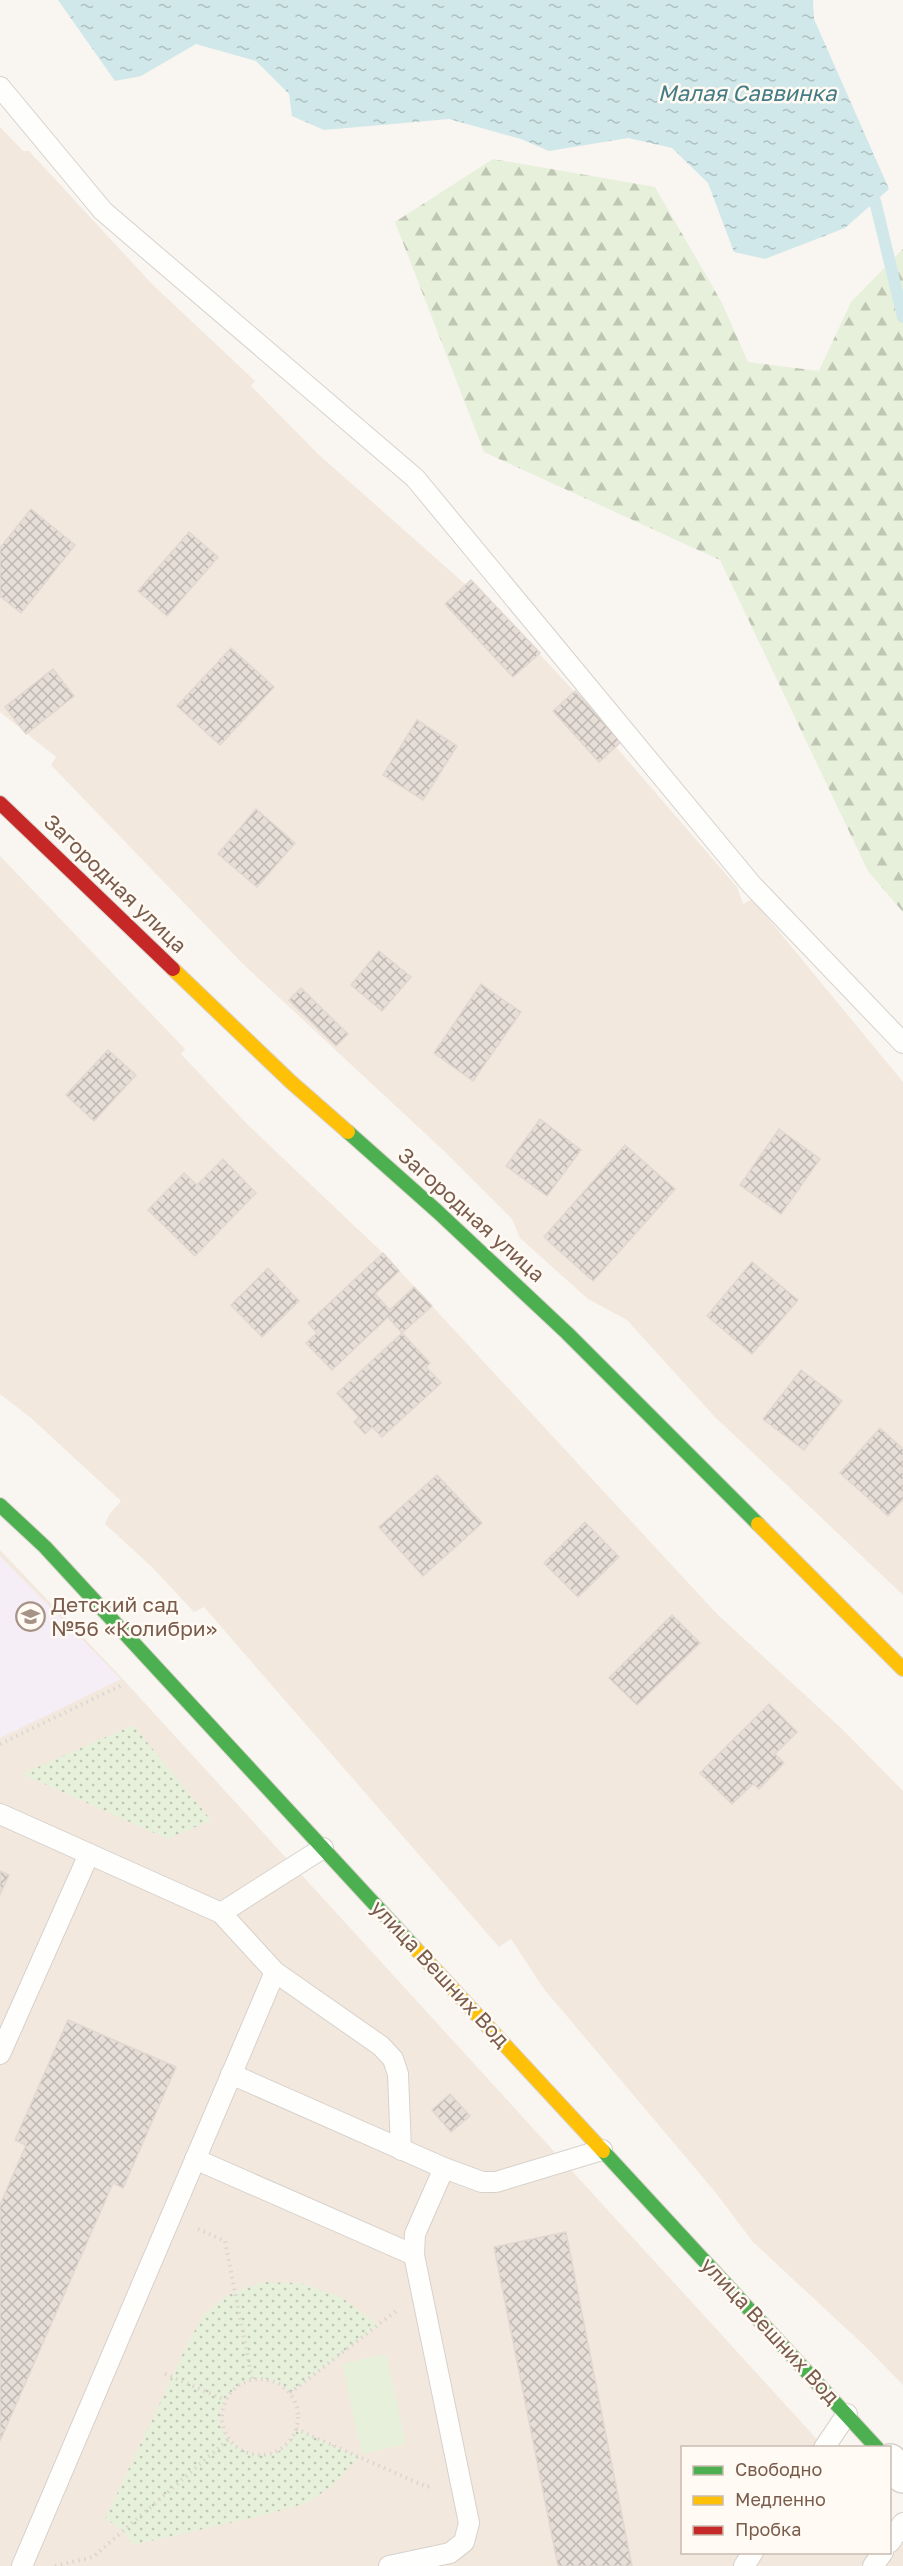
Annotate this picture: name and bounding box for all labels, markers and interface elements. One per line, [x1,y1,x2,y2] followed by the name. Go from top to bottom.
[658,79,838,106] water label: Малая Саввинка
[39,808,193,958] street label: Загородная улица
[393,1141,551,1287] street label: Загородная улица
[51,1591,217,1641] place label: Детский сад №56 «Колибри»
[14,1601,46,1633] school or university icon: Детский сад №56 «Колибри»
[366,1894,516,2052] street label: улица Вешних Вод
[696,2251,846,2409] street label: улица Вешних Вод
[681,2446,891,2554] legend
[735,2458,822,2480] text: Свободно
[735,2488,826,2510] text: Медленно
[735,2518,801,2540] text: Пробка

